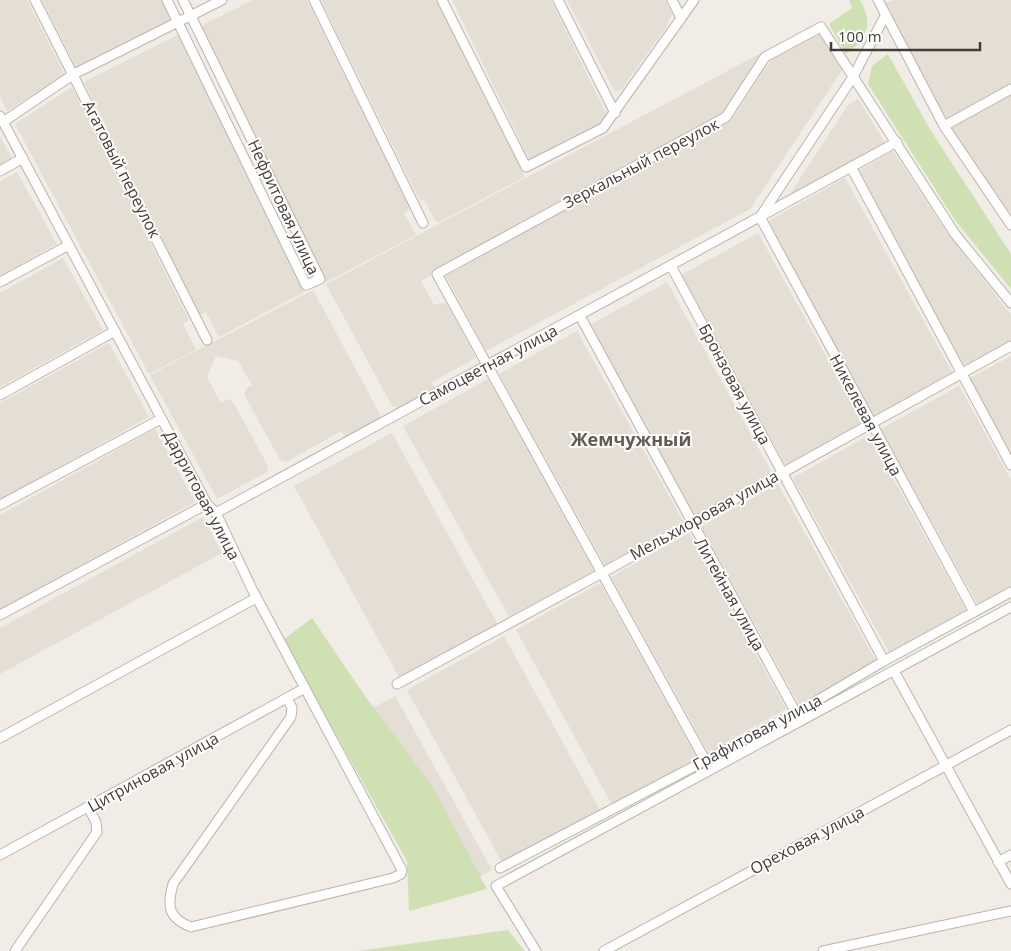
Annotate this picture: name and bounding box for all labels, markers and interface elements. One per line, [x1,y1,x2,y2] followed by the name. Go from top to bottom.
[831,20,980,52] scale bar
[838,26,882,46] text: 100 m
[78,96,167,242] street label: Агатовый переулок
[559,112,723,213] street label: Зеркальный переулок
[243,136,325,278] street label: Нефритовая улица
[415,319,561,411] street label: Самоцветная улица
[694,320,776,448] street label: Бронзовая улица
[825,350,907,480] street label: Никелевая улица
[158,426,246,564] street label: Дарритовая улица
[571,427,691,451] district label: Жемчужный
[626,465,782,565] street label: Мельхиоровая улица
[690,533,770,655] street label: Литейная улица
[689,689,825,775] street label: Графитовая улица
[84,727,222,817] street label: Цитриновая улица
[746,801,868,879] street label: Ореховая улица

